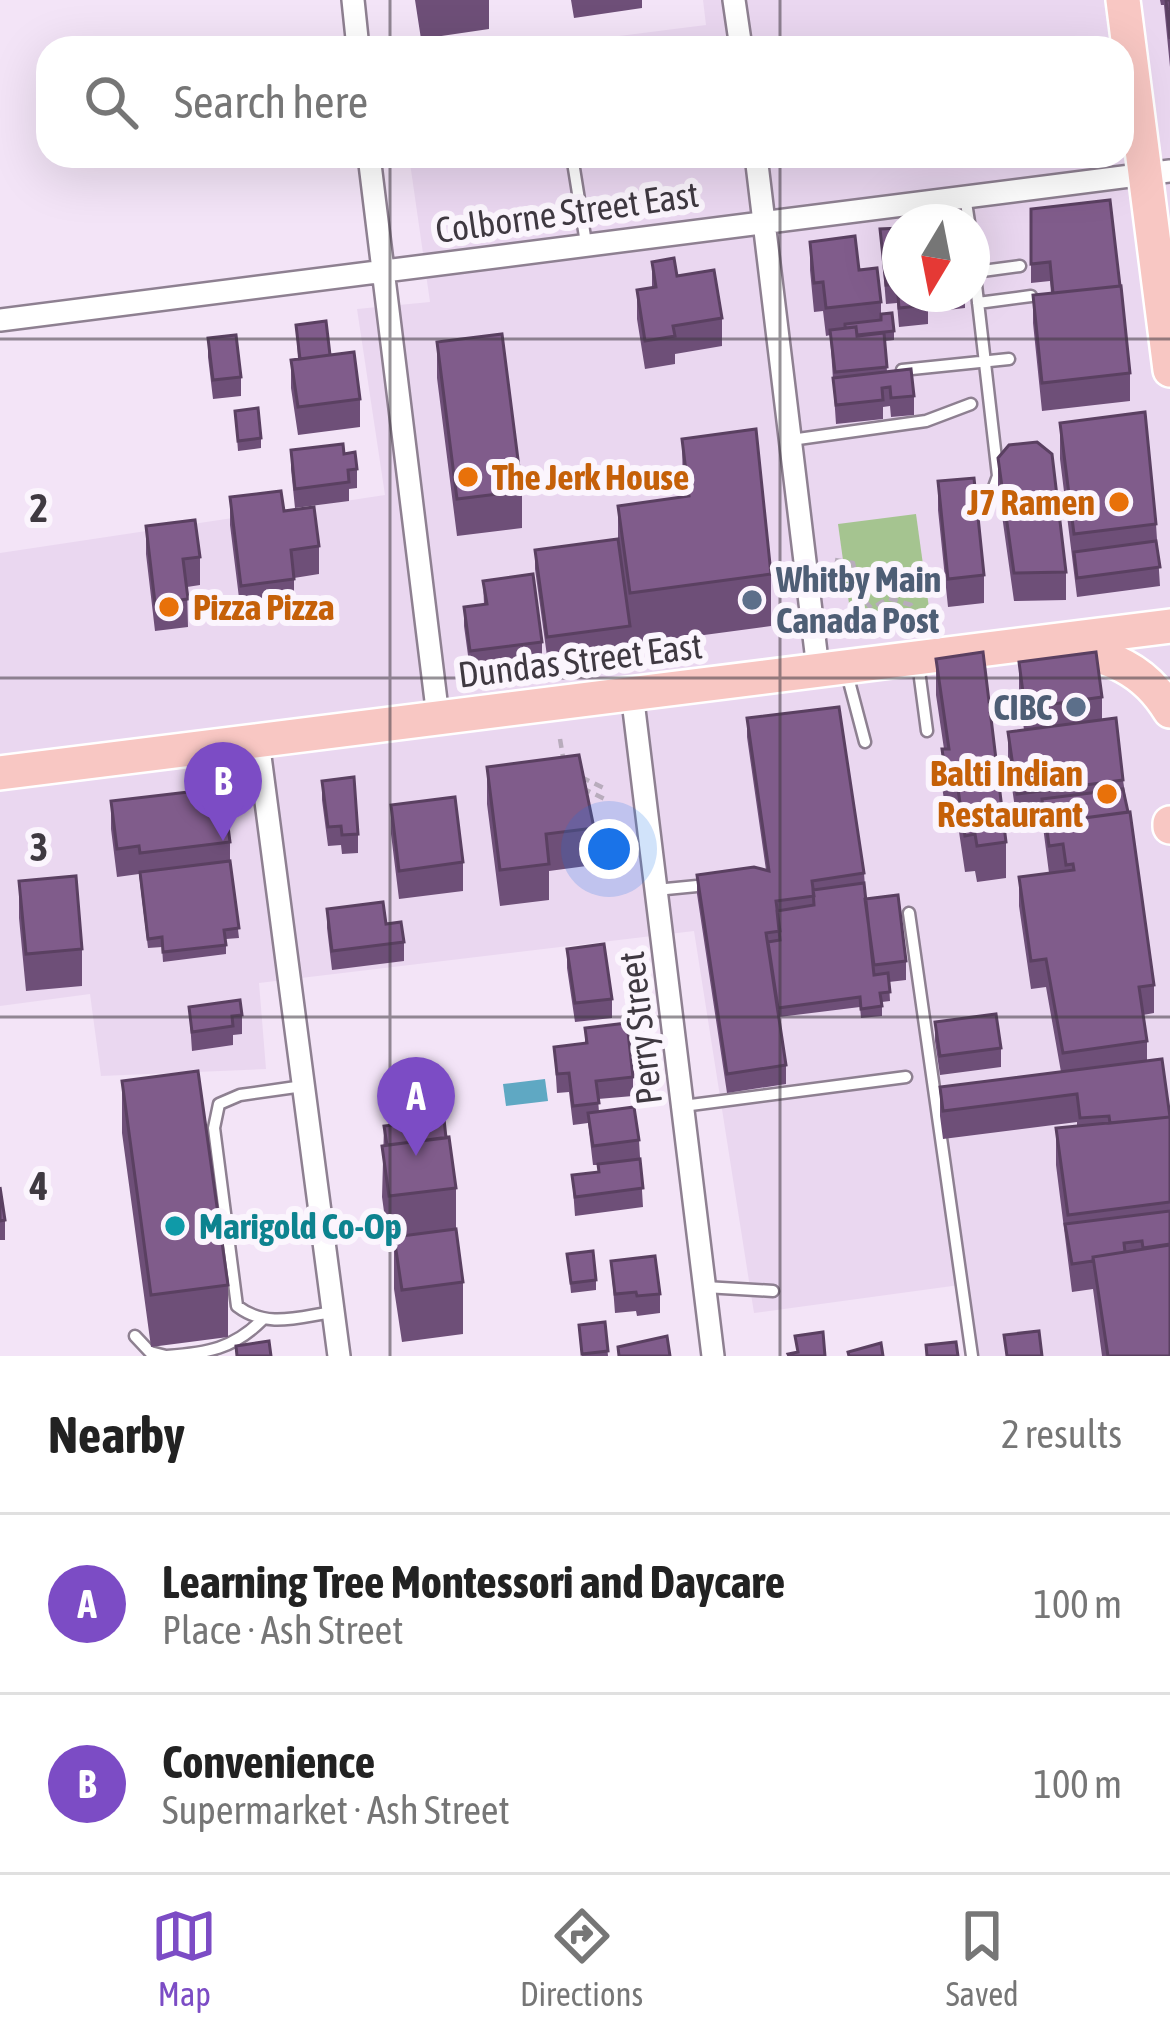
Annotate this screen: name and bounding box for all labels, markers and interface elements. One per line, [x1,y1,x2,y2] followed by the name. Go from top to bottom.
[36,36,1134,168] search box
[78,69,144,135] icon: search
[174,76,368,128] text: Search here
[433,173,701,251] street label: Colborne Street East
[882,204,990,312] north arrow
[492,456,689,498] place label: The Jerk House
[455,464,481,490] marker: The Jerk House
[966,481,1095,523] place label: J7 Ramen
[30,486,48,530] text: 2
[1106,489,1132,515] marker: J7 Ramen
[775,558,941,641] place label: Whitby Main Canada Post
[193,586,334,628] place label: Pizza Pizza
[739,587,765,613] marker: Whitby Main Canada Post
[156,594,182,620] marker: Pizza Pizza
[456,624,704,696] street label: Dundas Street East
[993,686,1052,728] place label: CIBC
[1063,694,1089,720] marker: CIBC
[184,742,262,841] pin: B
[930,752,1084,835] place label: Balti Indian Restaurant
[1094,781,1120,807] marker: Balti Indian Restaurant
[579,819,639,879] your location
[30,825,48,869] text: 3
[610,949,670,1107] street label: Perry Street
[377,1057,455,1156] pin: A
[29,1164,48,1208] text: 4
[199,1205,402,1247] place label: Marigold Co-Op
[162,1213,188,1239] marker: Marigold Co-Op
[48,1405,185,1464] text: Nearby
[1001,1412,1122,1456] text: 2 results
[162,1556,785,1608] text: Learning Tree Montessori and Daycare
[77,1582,97,1626] text: A
[1034,1582,1122,1626] text: 100 m
[162,1608,403,1652] text: Place · Ash Street
[162,1736,375,1788] text: Convenience
[78,1762,96,1806] text: B
[1034,1762,1122,1806] text: 100 m
[162,1788,510,1832] text: Supermarket · Ash Street
[151,1903,217,2013] tab: Map
[520,1903,643,2013] tab: Directions
[946,1903,1019,2013] tab: Saved

